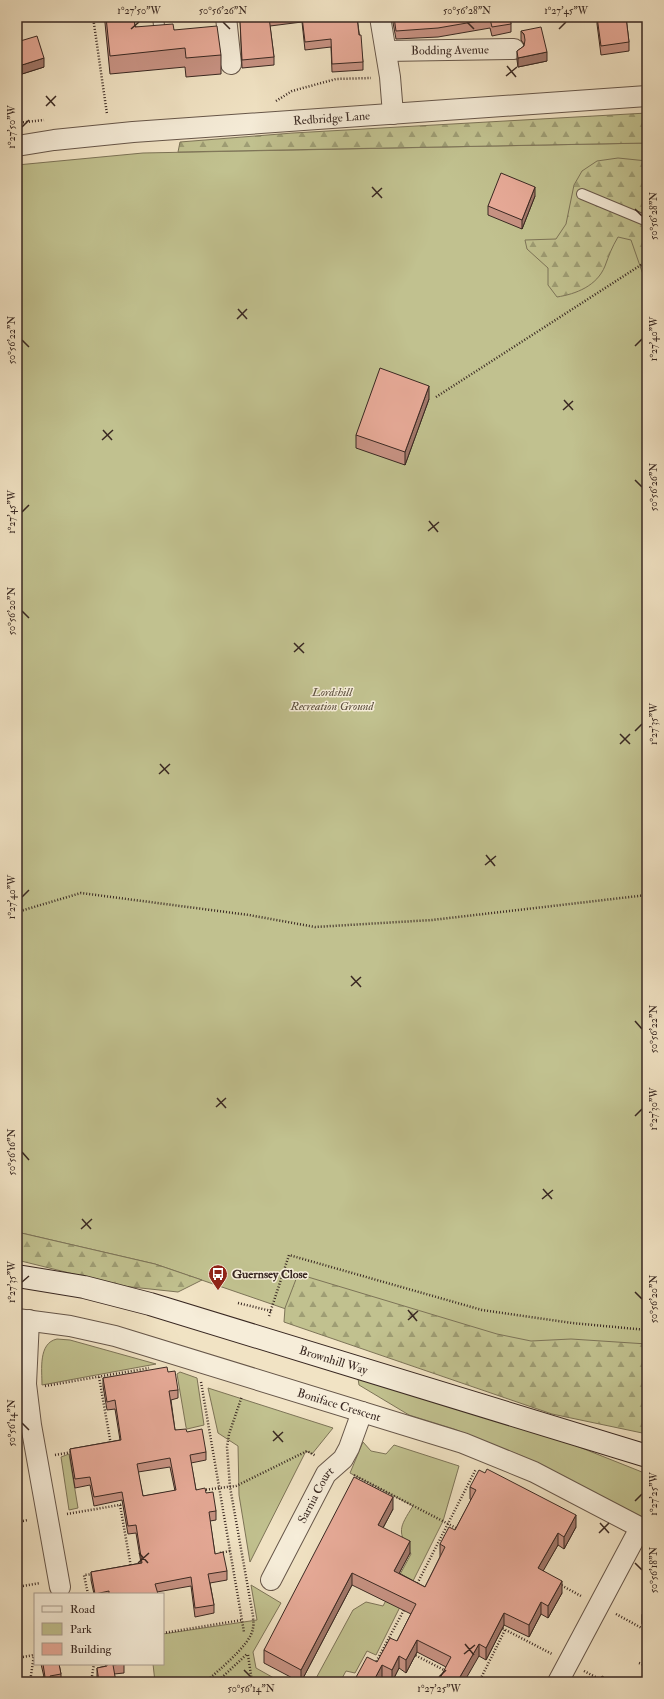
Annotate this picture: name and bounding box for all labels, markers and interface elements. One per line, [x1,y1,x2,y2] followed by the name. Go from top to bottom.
[117,5,161,17] text: 1°27'50"W
[199,5,247,17] text: 50°56'26"N
[443,5,491,17] text: 50°56'28"N
[544,5,589,17] text: 1°27'45"W
[411,42,489,59] street label: Bodding Avenue
[6,105,18,149] text: 1°27'50"W
[293,108,371,129] street label: Redbridge Lane
[648,192,660,240] text: 50°56'28"N
[6,316,18,364] text: 50°56'22"N
[648,316,660,361] text: 1°27'40"W
[648,463,660,511] text: 50°56'26"N
[6,489,18,534] text: 1°27'45"W
[6,587,18,635] text: 50°56'20"N
[289,685,375,714] park label: Lordshill Recreation Ground
[648,702,660,745] text: 1°27'35"W
[6,874,18,919] text: 1°27'40"W
[648,1005,660,1053] text: 50°56'22"N
[648,1087,660,1130] text: 1°27'30"W
[6,1129,18,1175] text: 50°56'16"N
[6,1260,18,1303] text: 1°27'35"W
[207,1263,229,1291] bus stop icon: Guernsey Close
[232,1267,309,1282] place label: Guernsey Close
[648,1275,660,1323] text: 50°56'20"N
[297,1343,370,1378] street label: Brownhill Way
[295,1386,383,1425] street label: Boniface Crescent
[6,1399,18,1447] text: 50°56'14"N
[295,1464,337,1526] street label: Sarnia Court
[648,1472,660,1516] text: 1°27'25"W
[648,1547,660,1593] text: 50°56'18"N
[34,1593,164,1665] legend
[70,1602,95,1617] text: Road
[70,1622,92,1637] text: Park
[70,1642,113,1657] text: Building
[227,1683,275,1695] text: 50°56'14"N
[417,1683,461,1695] text: 1°27'25"W

